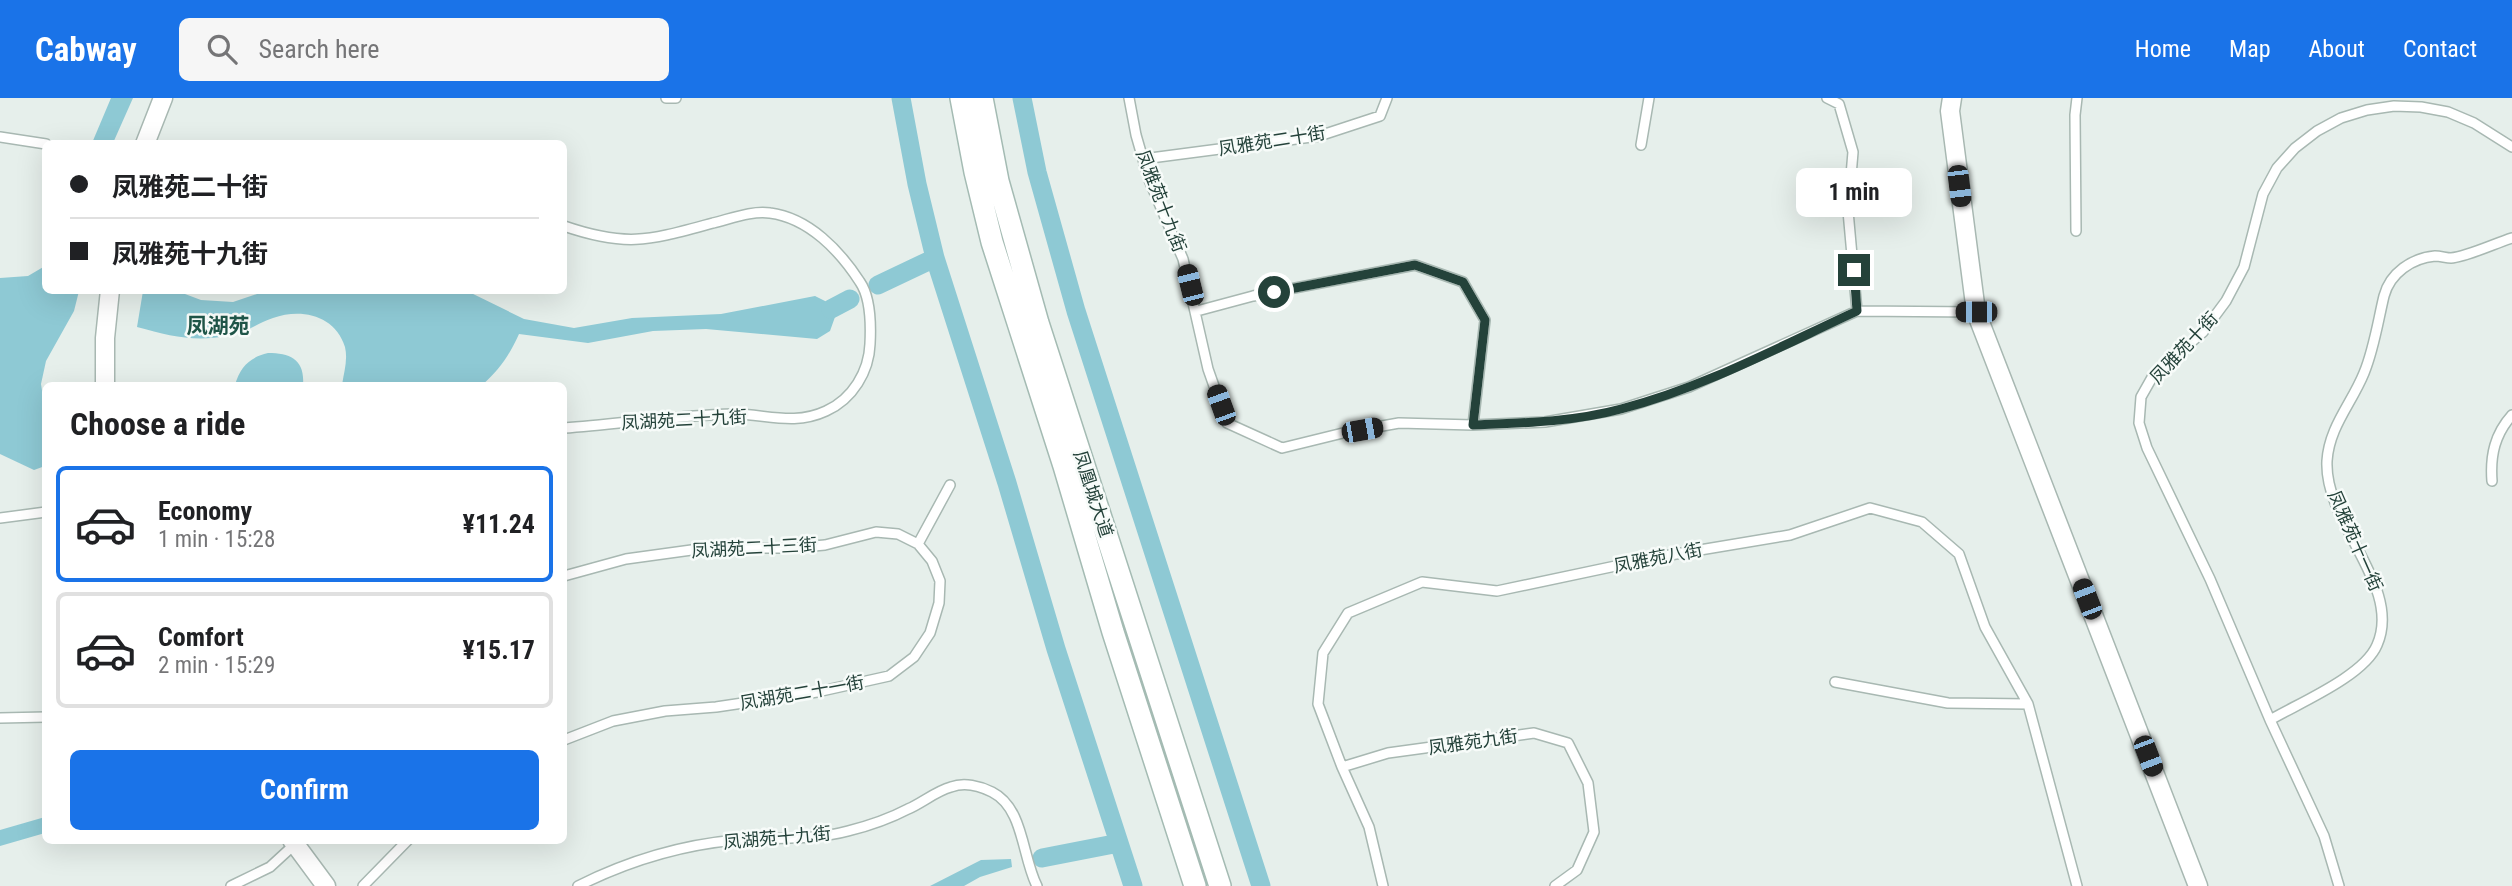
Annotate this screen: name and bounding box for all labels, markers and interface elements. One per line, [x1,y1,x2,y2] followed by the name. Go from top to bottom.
[179,18,669,81] search box
[35,30,137,69] text: Cabway
[203,30,241,68] icon: search
[259,34,380,64] text: Search here
[2135,35,2191,63] text: Home
[2229,35,2271,63] text: Map
[2309,35,2365,63] text: About
[2403,35,2477,63] text: Contact
[1217,122,1327,159] street label: 凤雅苑二十街
[1132,147,1191,255] street label: 凤雅苑十九街
[1947,164,1972,208] car
[1796,169,1912,218] callout: 1 min
[112,172,268,202] text: 凤雅苑二十街
[1828,179,1880,206] text: 1 min
[112,239,268,269] text: 凤雅苑十九街
[1838,254,1870,286] route end
[1175,262,1206,308] car
[1258,276,1290,308] route start
[1956,302,1998,323] car
[2145,308,2222,388] street label: 凤雅苑十街
[187,314,250,338] district label: 凤湖苑
[1204,382,1239,428] car
[70,405,245,443] text: Choose a ride
[621,406,747,433] street label: 凤湖苑二十九街
[1340,416,1385,444] car
[1070,448,1117,540] street label: 凤凰城大道
[2324,487,2387,594] street label: 凤雅苑十一街
[74,493,137,556] icon: car
[158,496,252,526] text: Economy
[463,509,535,539] text: ¥11.24
[158,526,275,553] text: 1 min · 15:28
[691,534,817,561] street label: 凤湖苑二十三街
[1612,539,1704,576] street label: 凤雅苑八街
[2070,576,2105,622] car
[74,619,137,682] icon: car
[158,622,244,652] text: Comfort
[463,635,535,665] text: ¥15.17
[158,652,275,679] text: 2 min · 15:29
[738,671,866,714] street label: 凤湖苑二十一街
[1427,725,1519,758] street label: 凤雅苑九街
[2131,733,2166,779] car
[70,750,539,830] button: Confirm
[722,822,832,853] street label: 凤湖苑十九街

